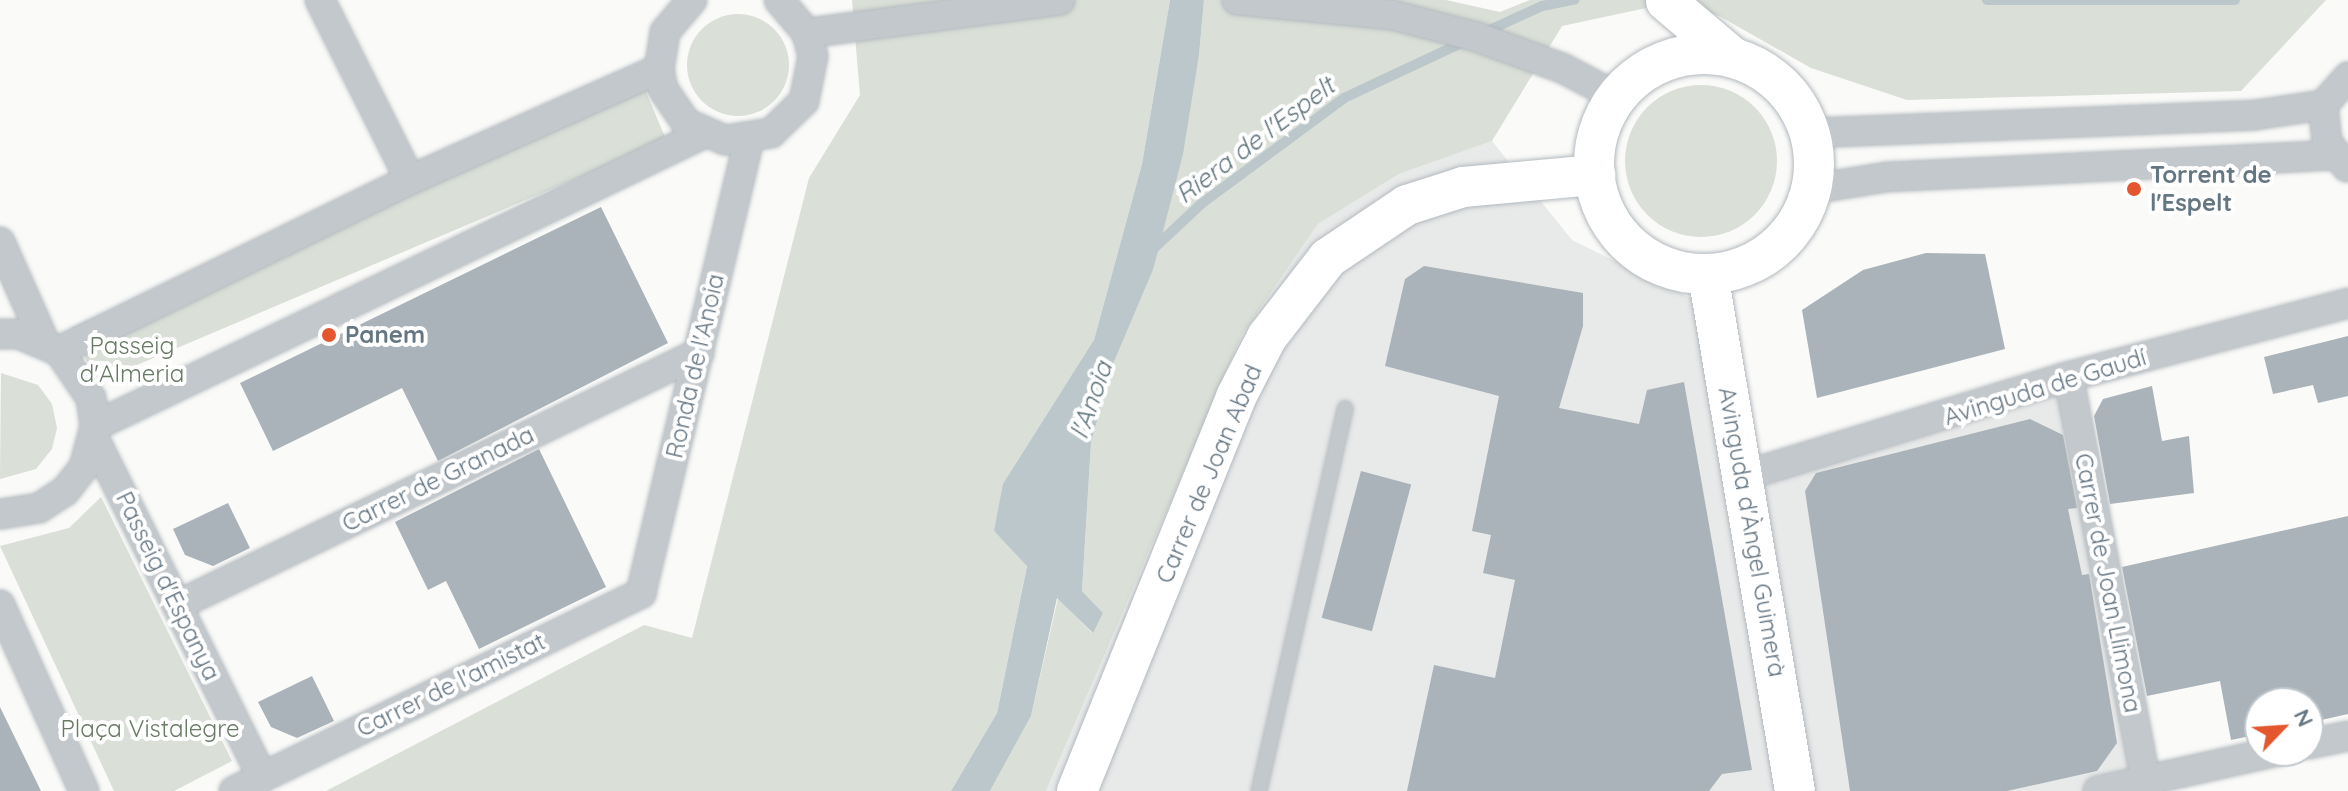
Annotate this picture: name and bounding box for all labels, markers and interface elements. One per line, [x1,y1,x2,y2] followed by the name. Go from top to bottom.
[1169,70,1341,210] water label: Riera de l'Espelt
[2150,161,2272,217] place label: Torrent de l'Espelt
[2125,180,2143,198] marker: Torrent de l'Espelt
[660,271,730,461] street label: Ronda de l'Anoia
[345,321,425,349] place label: Panem
[320,326,338,344] marker: Panem
[80,332,184,388] park label: Passeig d'Almeria
[1940,343,2150,431] street label: Avinguda de Gaudí
[1063,357,1119,443] water label: l'Anoia
[1150,360,1268,588] street label: Carrer de Joan Abad
[1712,385,1792,679] street label: Avinguda d'Àngel Guimerà
[337,420,539,538] street label: Carrer de Granada
[2069,451,2147,715] street label: Carrer de Joan Llimona
[110,487,226,685] street label: Passeig d'Espanya
[352,627,550,743] street label: Carrer de l'amistat
[2244,687,2324,767] north arrow
[2288,704,2320,731] text: N
[61,715,239,743] park label: Plaça Vistalegre

